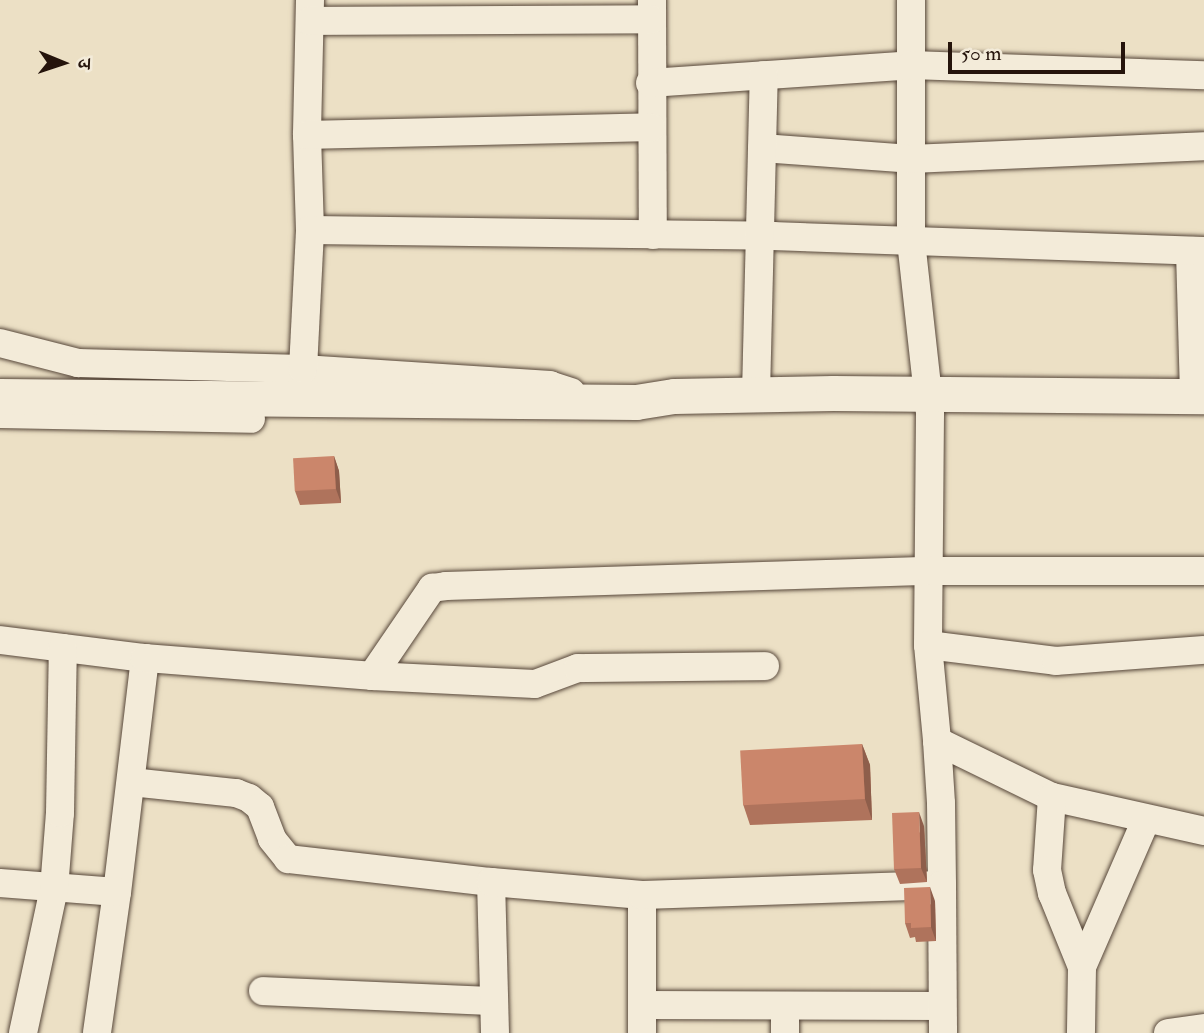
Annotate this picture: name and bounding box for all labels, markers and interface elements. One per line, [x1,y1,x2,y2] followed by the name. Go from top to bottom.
[28,28,98,98] north arrow
[952,28,1129,72] scale bar
[961,40,1002,67] text: 50 m
[72,58,96,69] text: उ

